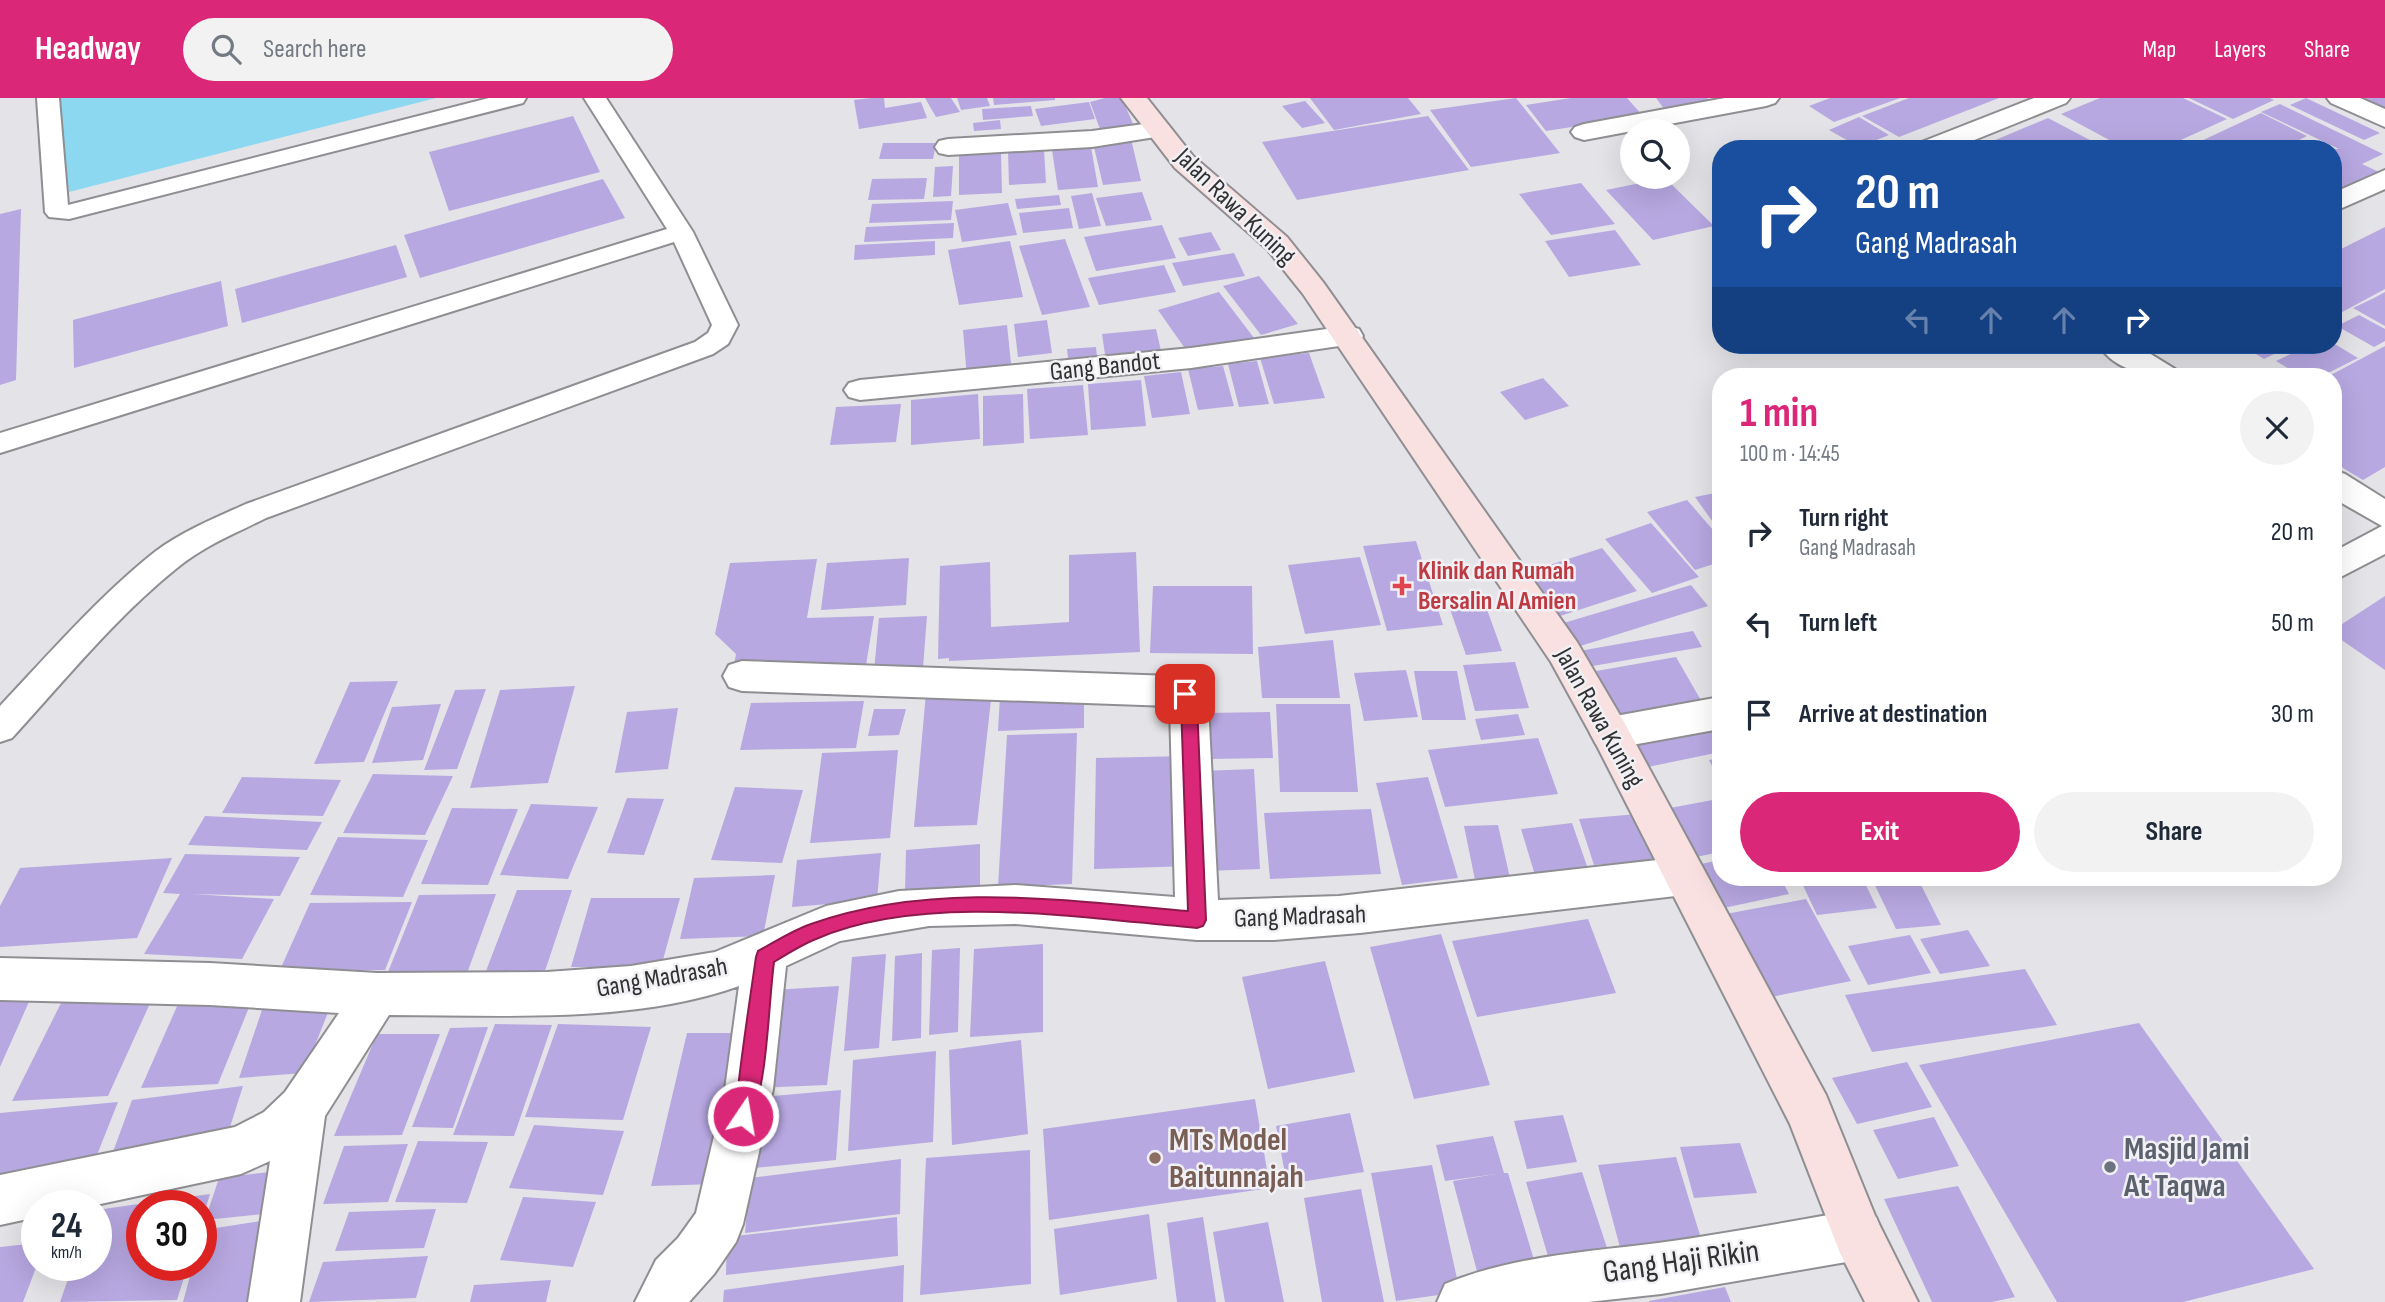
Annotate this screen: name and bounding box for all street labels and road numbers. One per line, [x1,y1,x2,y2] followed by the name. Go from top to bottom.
[1168,141,1302,272] street label: Jalan Rawa Kuning
[1048,346,1162,388] street label: Gang Bandot
[1547,642,1650,793] street label: Jalan Rawa Kuning
[1233,899,1367,935] street label: Gang Madrasah
[594,951,730,1005] street label: Gang Madrasah
[1600,1232,1762,1292] street label: Gang Haji Rikin

